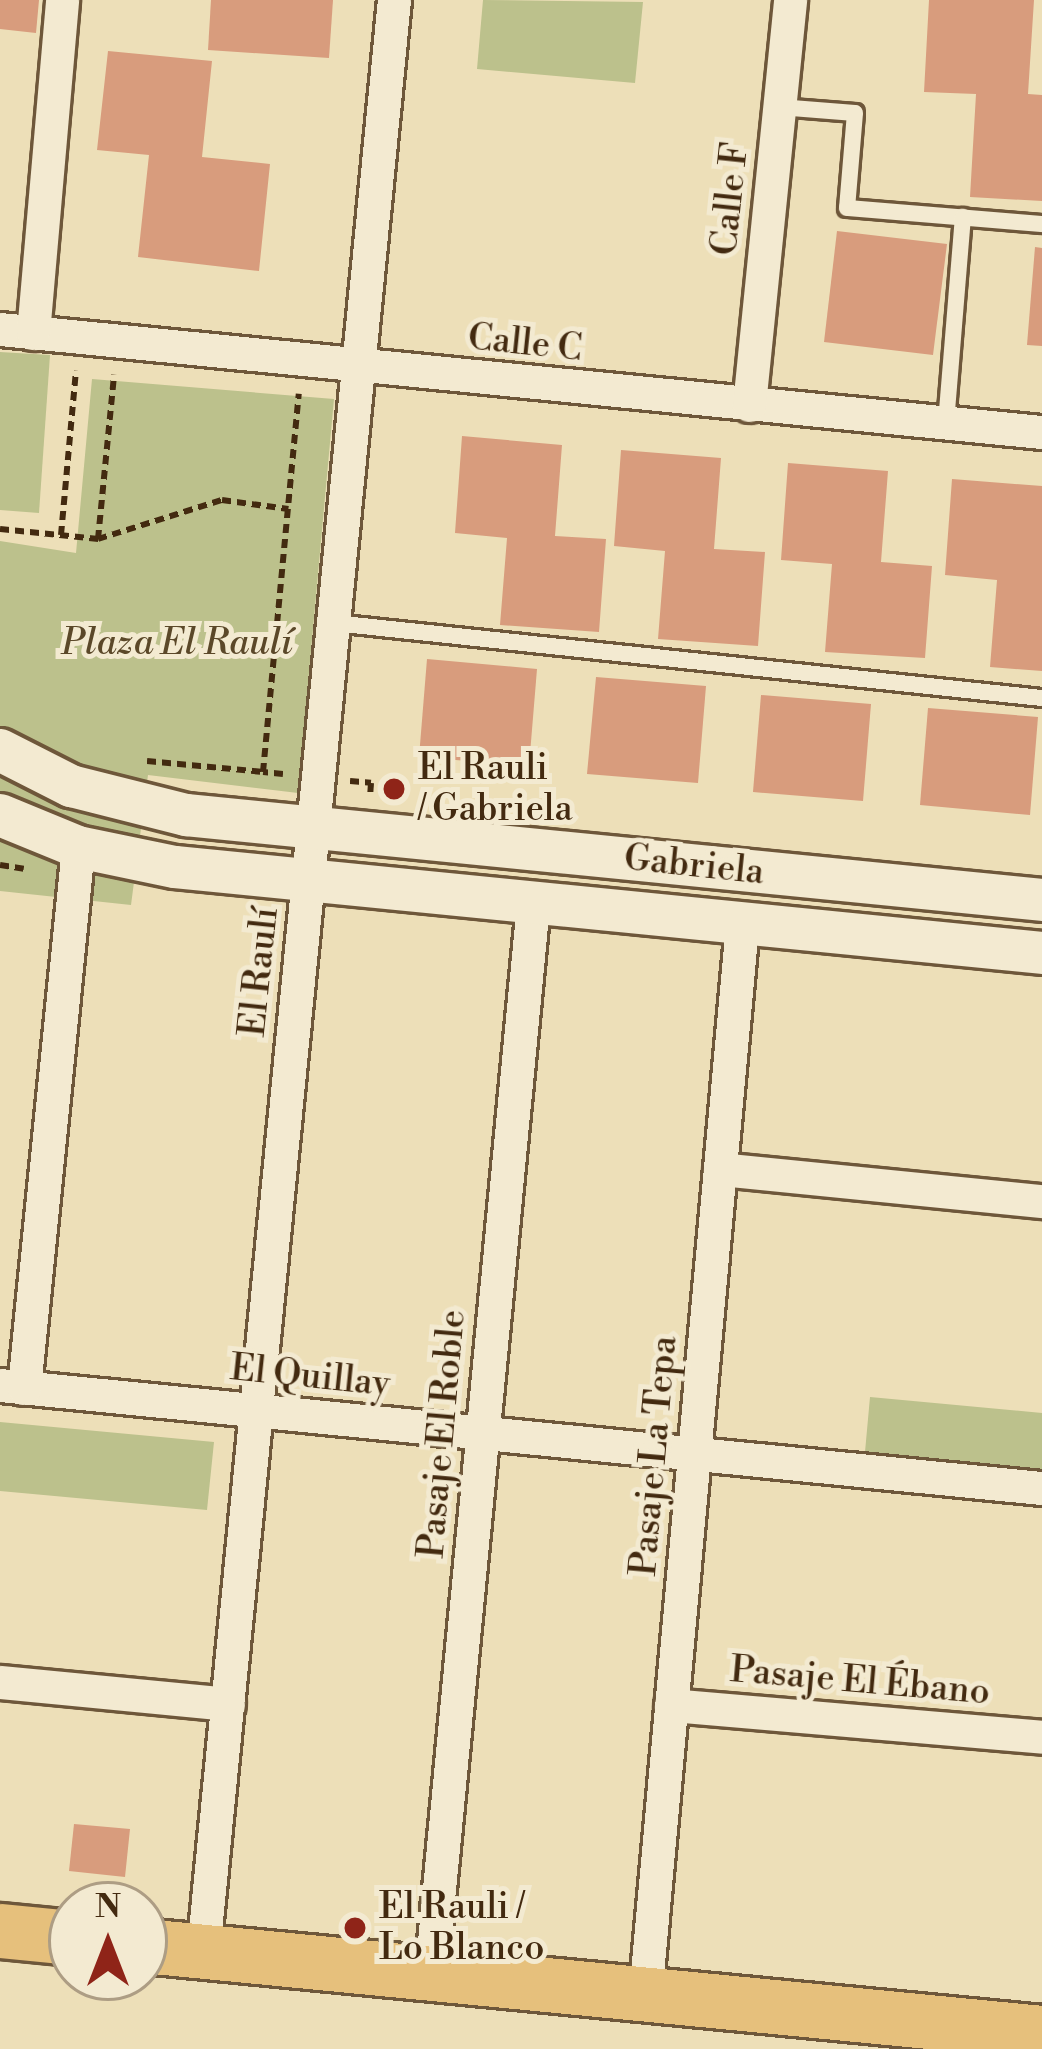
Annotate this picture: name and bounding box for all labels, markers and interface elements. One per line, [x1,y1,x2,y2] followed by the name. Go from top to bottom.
[704,140,758,258] street label: Calle F
[466,317,584,371] street label: Calle C
[62,622,292,666] park label: Plaza El Raulí
[418,746,573,831] place label: El Rauli / Gabriela
[381,776,407,802] marker: El Rauli / Gabriela
[622,837,766,895] street label: Gabriela
[232,905,288,1039] street label: El Raulí
[411,1308,475,1560] street label: Pasaje El Roble
[623,1334,687,1578] street label: Pasaje La Tepa
[228,1347,392,1407] street label: El Quillay
[728,1649,992,1715] street label: Pasaje El Ébano
[48,1881,168,2001] north arrow
[379,1885,545,1970] place label: El Rauli / Lo Blanco
[95,1887,121,1928] text: N
[342,1915,368,1941] marker: El Rauli / Lo Blanco

